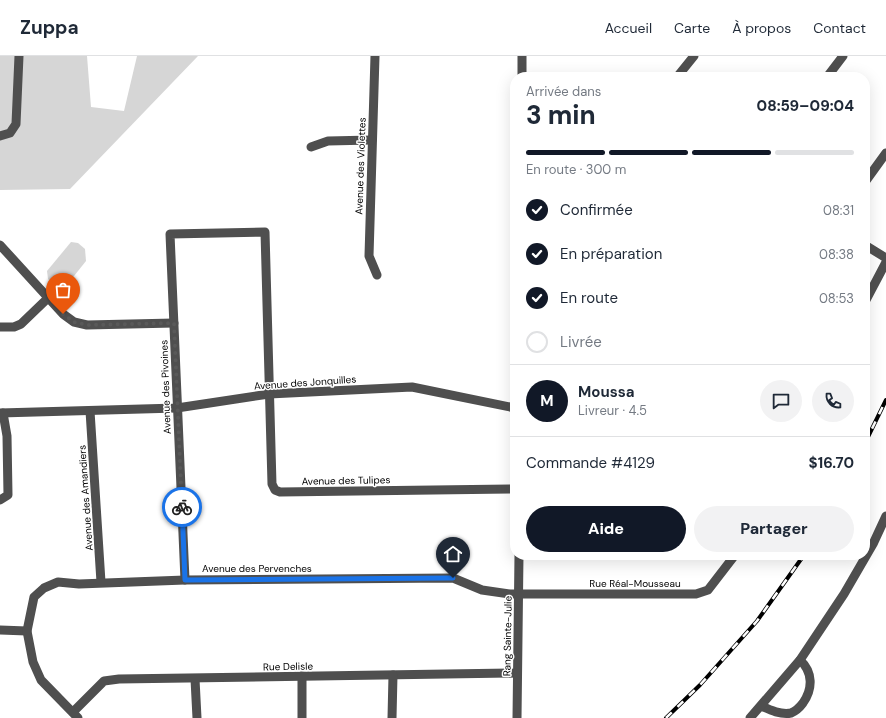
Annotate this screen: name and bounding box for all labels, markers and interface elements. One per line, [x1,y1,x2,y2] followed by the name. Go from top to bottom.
[20,15,79,40] text: Zuppa
[605,19,652,37] text: Accueil
[674,19,710,37] text: Carte
[732,19,791,37] text: À propos
[813,19,866,37] text: Contact
[526,83,601,100] text: Arrivée dans
[757,96,854,116] text: 08:59–09:04
[526,98,596,132] text: 3 min
[352,117,369,215] street label: Avenue des Violettes
[526,161,626,178] text: En route · 300 m
[526,199,548,221] icon: check
[560,200,633,220] text: Confirmée
[823,202,854,219] text: 08:31
[526,243,548,265] icon: check
[560,244,662,264] text: En préparation
[819,246,854,263] text: 08:38
[46,273,80,314] pin
[52,279,74,301] icon: bag
[526,287,548,309] icon: check
[560,288,618,308] text: En route
[819,290,854,307] text: 08:53
[560,332,602,352] text: Livrée
[157,340,174,434] street label: Avenue des Pivoines
[253,372,357,393] street label: Avenue des Jonquilles
[760,380,802,422] button: chat
[812,380,854,422] button: phone
[578,382,634,402] text: Moussa
[540,391,554,411] text: M
[578,402,647,419] text: Livreur · 4.5
[75,445,96,551] street label: Avenue des Amandiers
[526,453,655,473] text: Commande #4129
[809,453,854,473] text: $16.70
[302,473,390,488] street label: Avenue des Tulipes
[162,487,202,527] courier
[171,496,193,518] icon: bike
[526,506,686,552] button: Aide
[694,506,854,552] button: Partager
[436,537,470,578] pin
[442,543,464,565] icon: home
[202,562,312,575] street label: Avenue des Pervenches
[589,577,681,590] street label: Rue Réal-Mousseau
[500,595,515,676] street label: Rang Sainte-Julie
[263,660,313,673] street label: Rue Delisle

